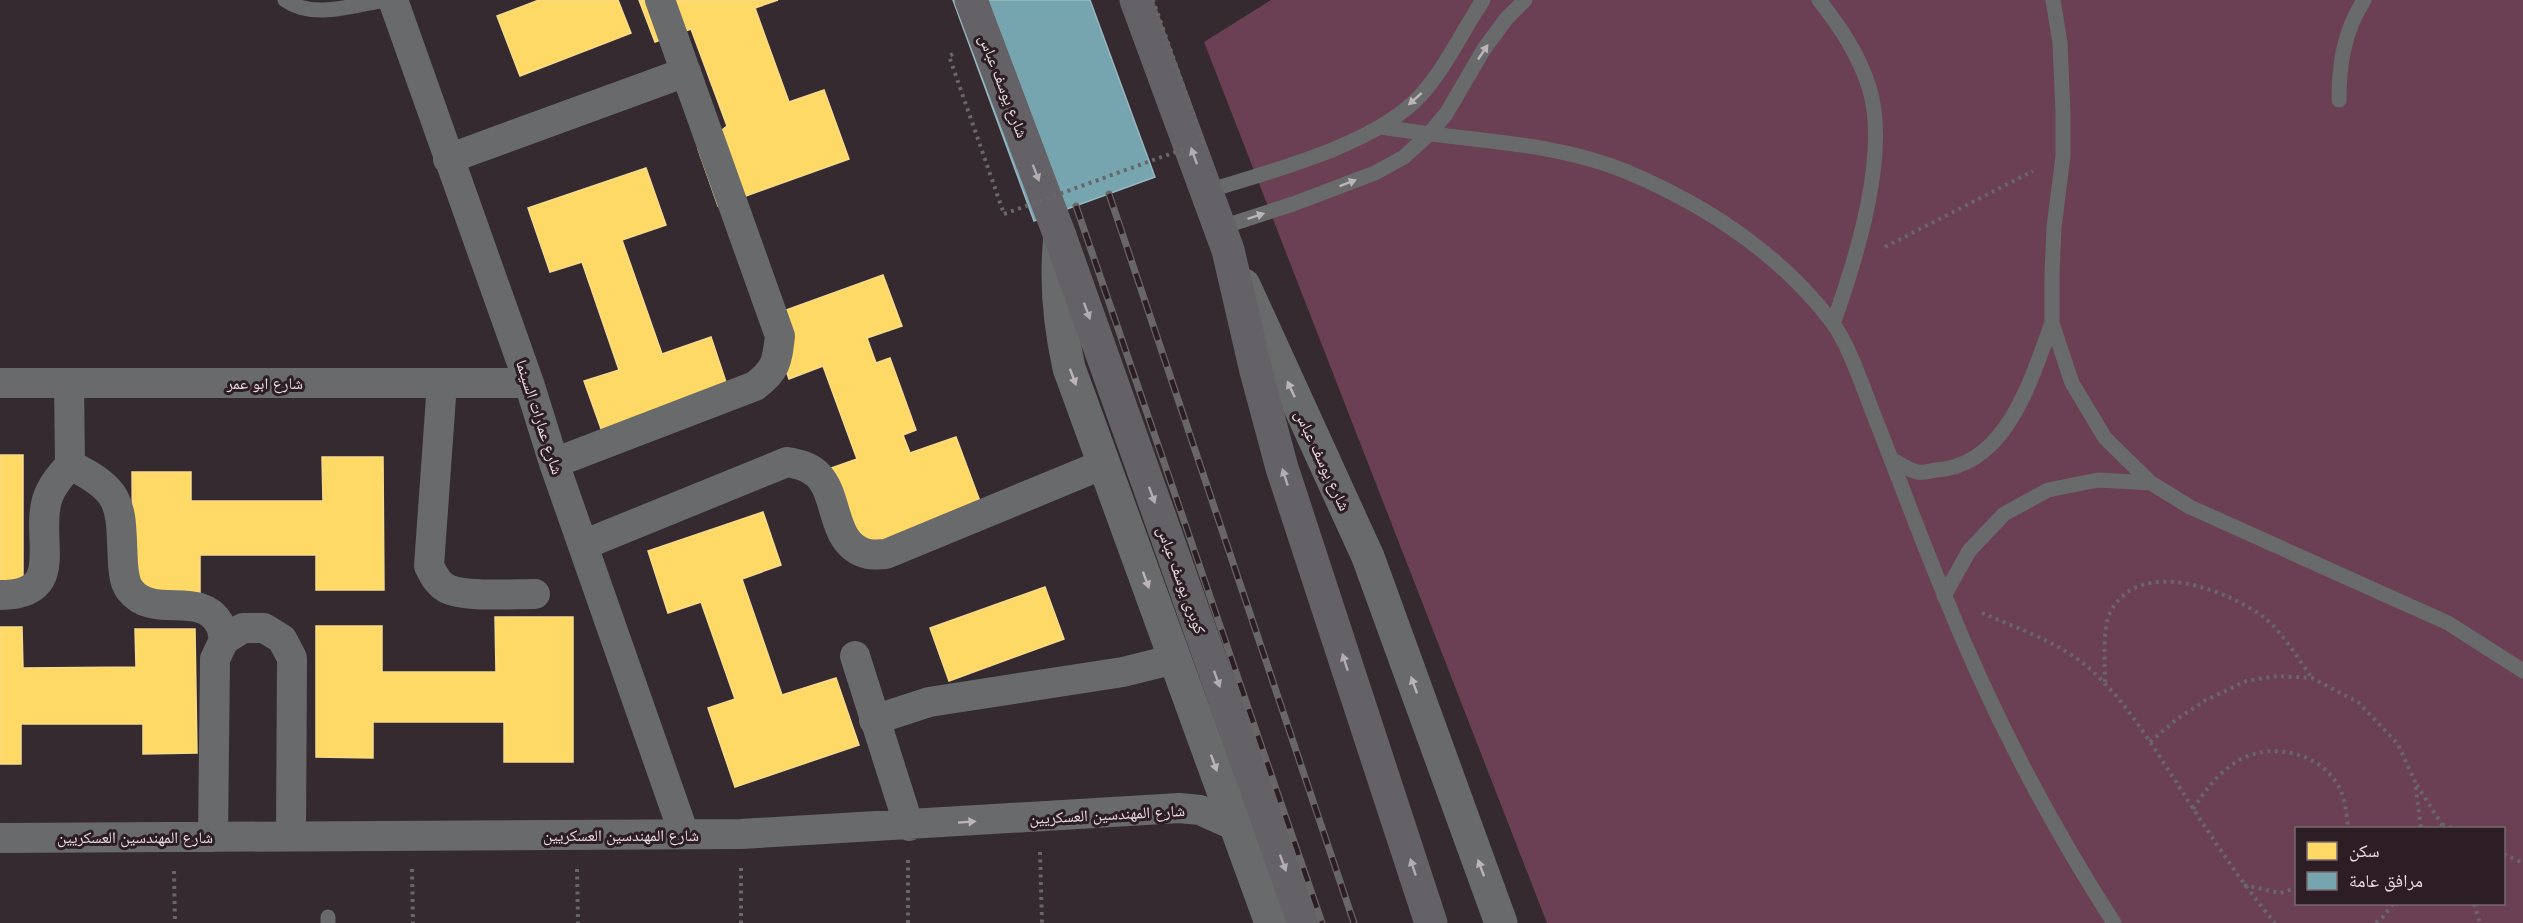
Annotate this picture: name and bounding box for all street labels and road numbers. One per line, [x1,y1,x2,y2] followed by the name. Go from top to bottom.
[974,32,1033,141] street label: شارع يوسف عباس
[511,357,568,477] street label: شارع عمارات السينما
[226,373,303,394] street label: شارع ابو عمر
[1290,406,1355,514] street label: شارع يوسف عباس
[1152,523,1211,637] street label: كوبرى يوسف عباس
[1029,800,1186,829] street label: شارع المهندسين العسكريين
[543,825,699,846] street label: شارع المهندسين العسكريين
[57,827,213,848] street label: شارع المهندسين العسكريين

